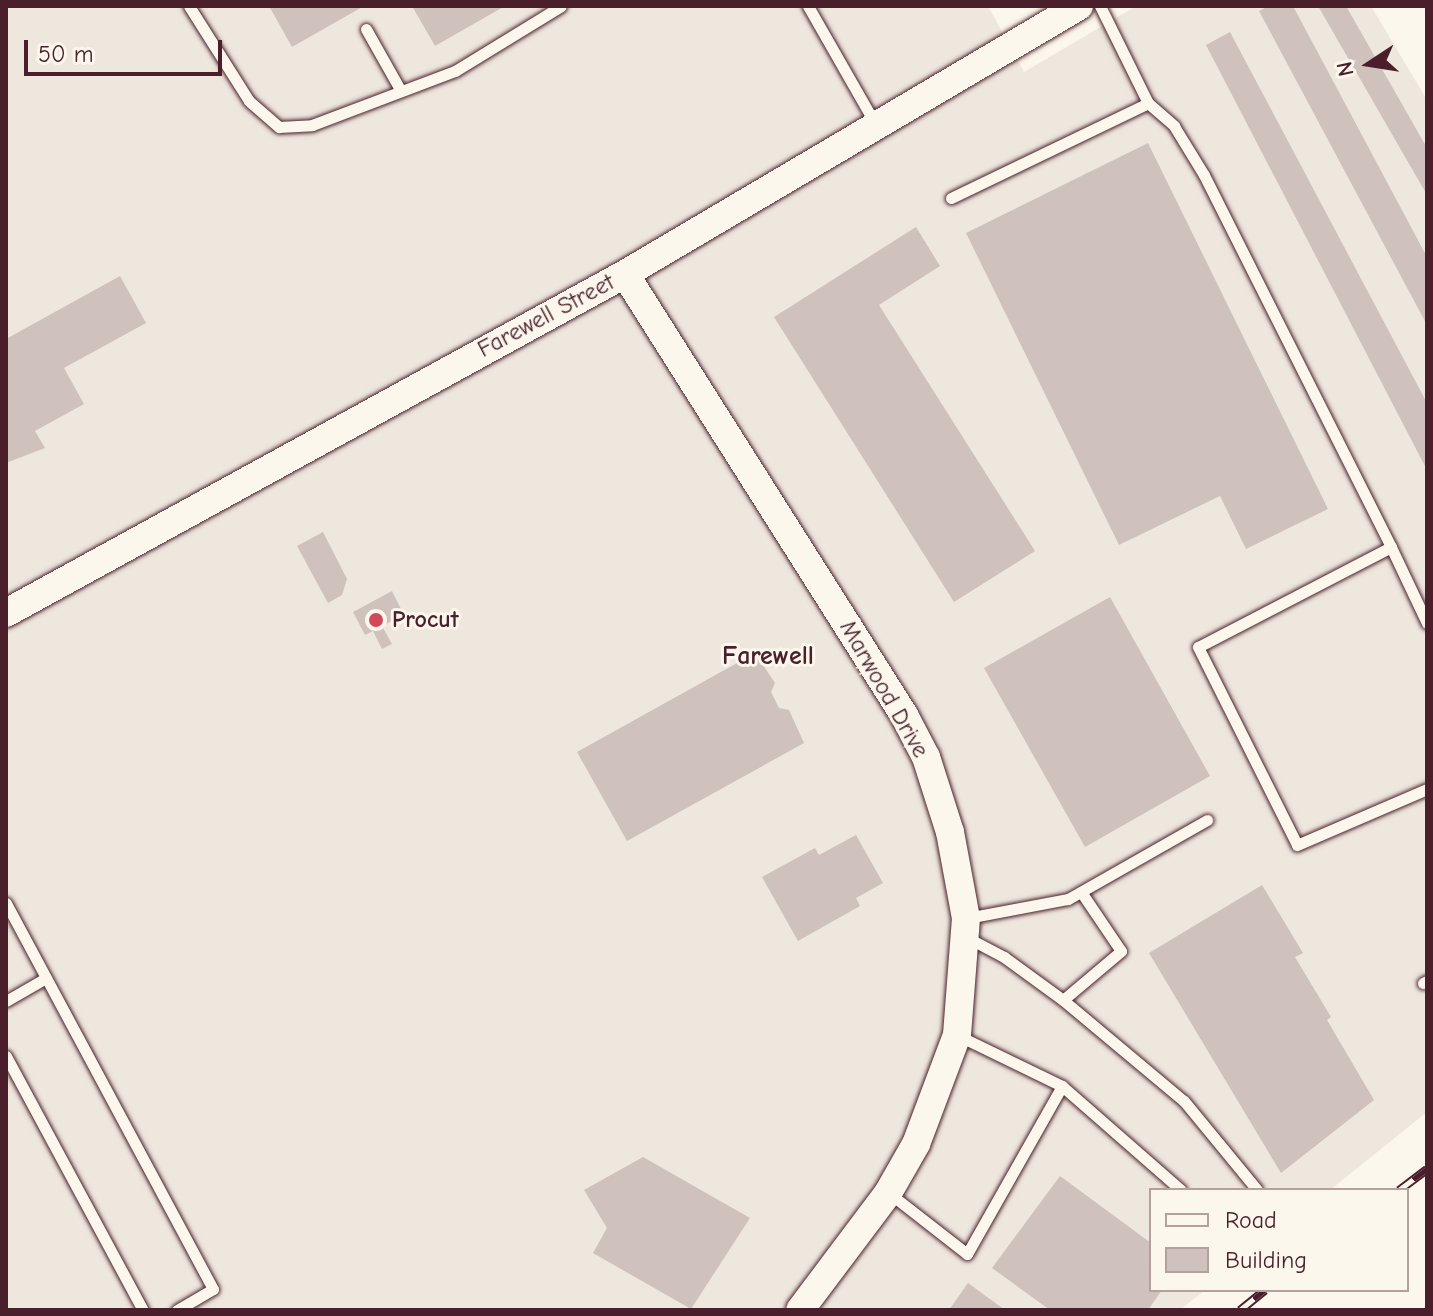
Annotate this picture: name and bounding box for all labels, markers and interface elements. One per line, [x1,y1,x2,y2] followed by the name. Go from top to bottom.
[28,24,226,74] scale bar
[1329,24,1409,104] north arrow
[38,40,94,68] text: 50 m
[1331,59,1360,79] text: N
[473,268,619,364] street label: Farewell Street
[392,606,459,634] place label: Procut
[367,611,385,629] marker: Procut
[833,615,935,763] street label: Marwood Drive
[722,641,814,673] district label: Farewell
[1149,1188,1409,1292] legend
[1225,1206,1277,1234] text: Road
[1225,1246,1307,1274] text: Building

